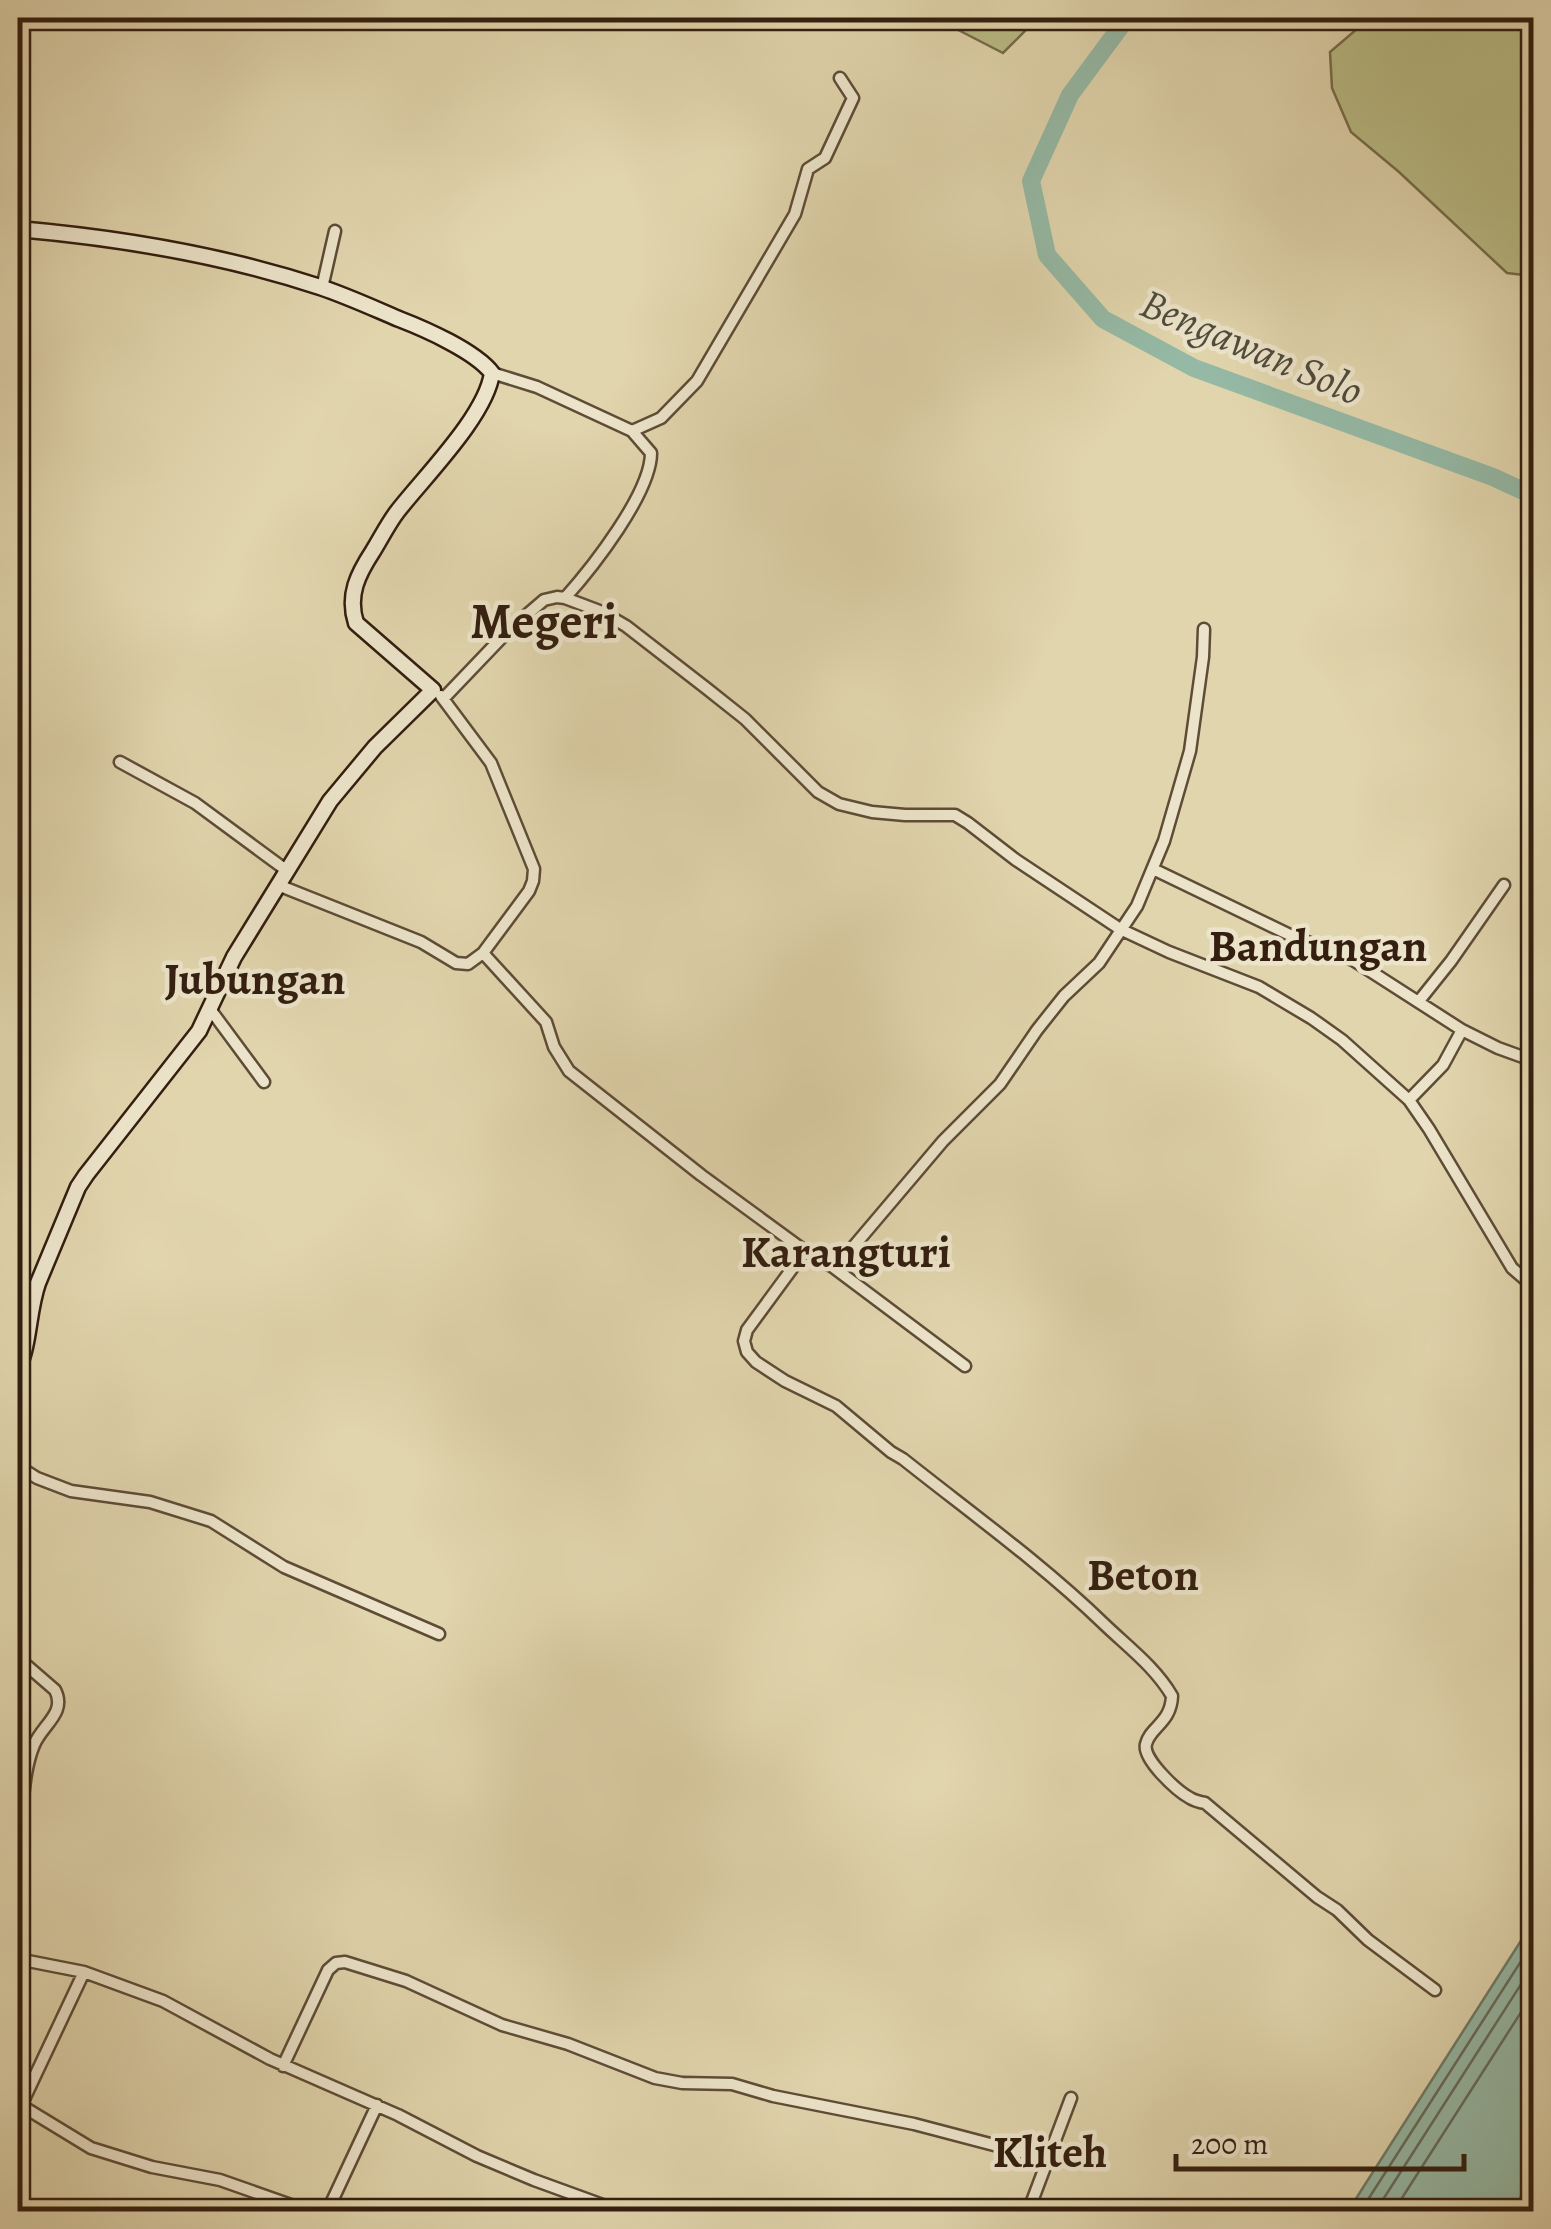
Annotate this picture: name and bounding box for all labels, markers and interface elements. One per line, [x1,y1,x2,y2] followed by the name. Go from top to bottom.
[1132,274,1372,419] water label: Bengawan Solo
[470,587,618,655] district label: Megeri
[1209,915,1427,977] district label: Bandungan
[165,948,345,1010] district label: Jubungan
[741,1221,951,1283] district label: Karangturi
[1087,1544,1199,1606] district label: Beton
[1176,2109,1464,2171] scale bar
[993,2121,1107,2183] district label: Kliteh
[1191,2124,1268,2164] text: 200 m

